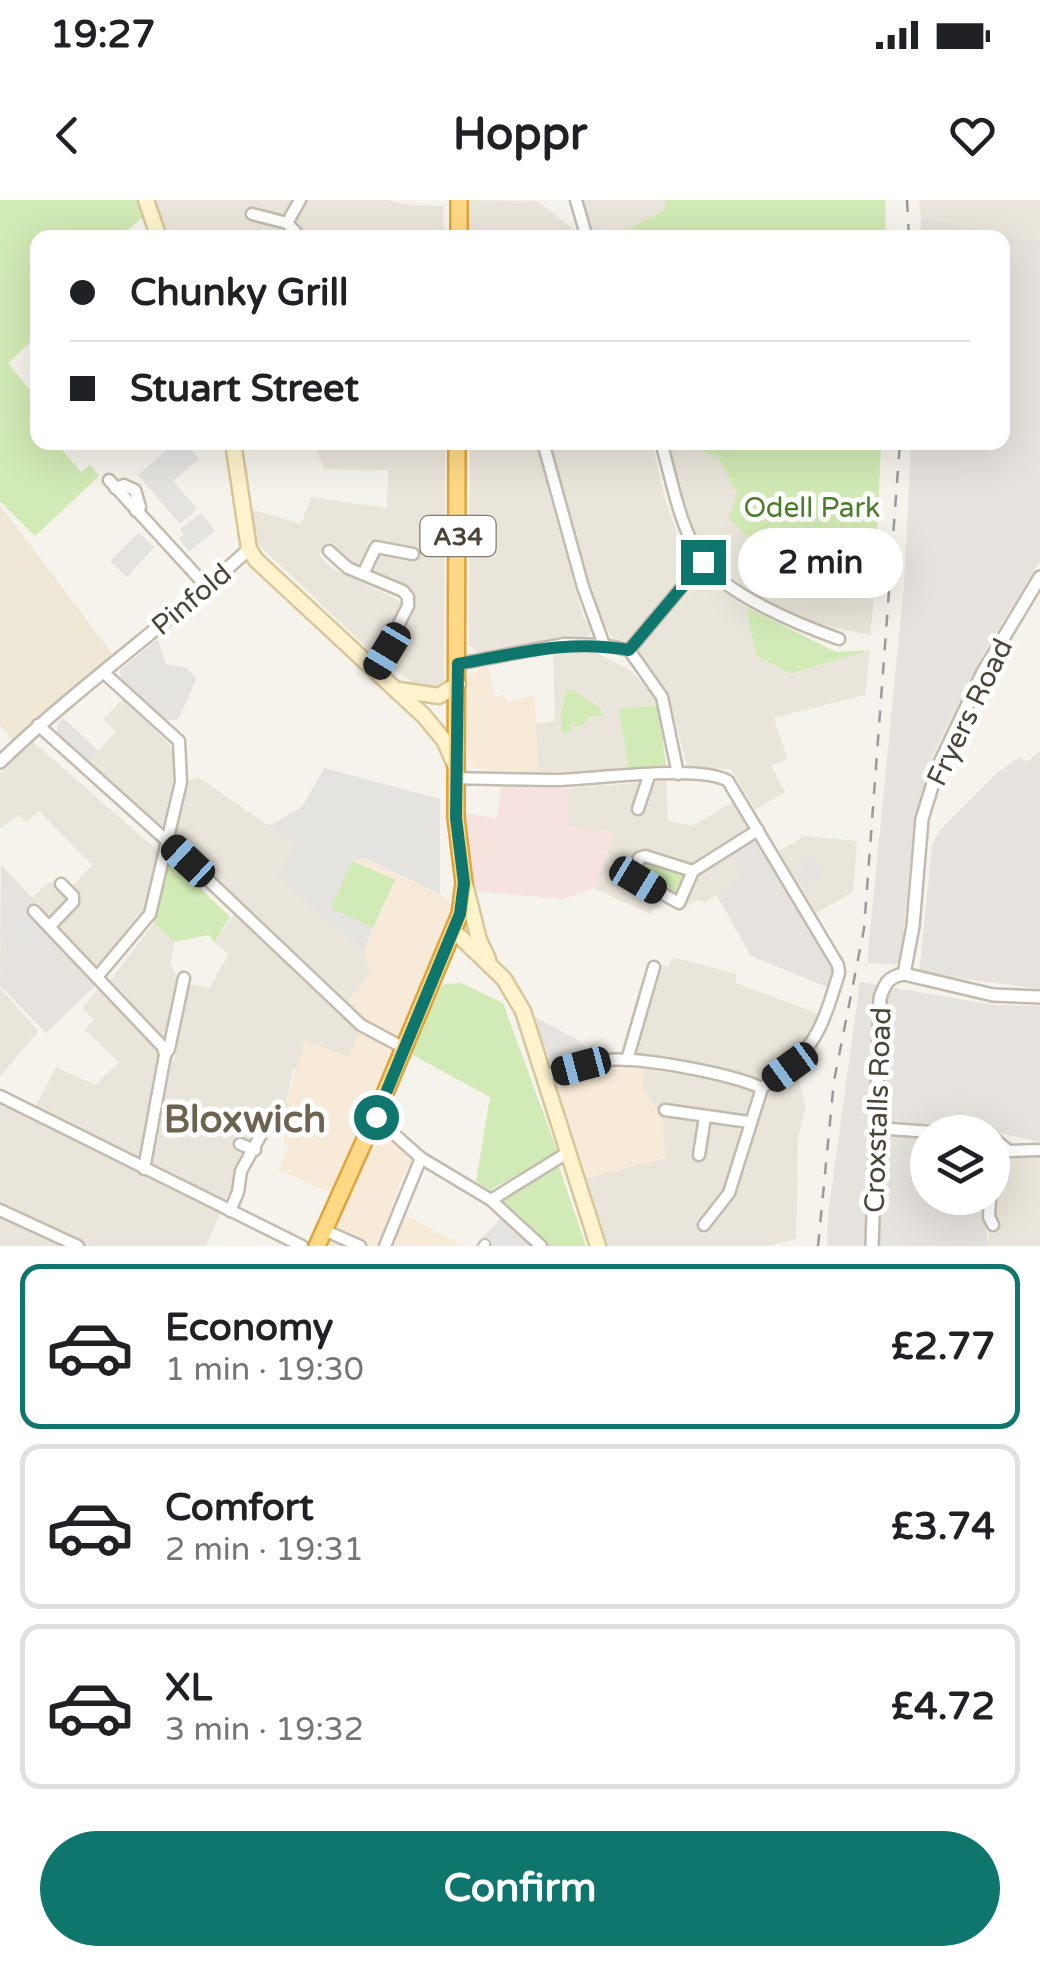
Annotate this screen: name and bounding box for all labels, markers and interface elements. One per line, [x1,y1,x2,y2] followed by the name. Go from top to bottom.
[50,12,155,58] text: 19:27
[40,108,95,163] icon: back
[453,108,587,162] text: Hoppr
[945,108,1000,163] icon: heart
[130,270,348,316] text: Chunky Grill
[130,366,359,412] text: Stuart Street
[744,491,880,525] park label: Odell Park
[420,516,496,556] road number: A34
[738,527,903,597] callout: 2 min
[681,540,726,585] route end
[778,544,863,582] text: 2 min
[145,557,239,643] street label: Pinfold
[359,618,415,684] car
[920,633,1020,792] street label: Fryers Road
[156,830,220,892] car
[605,852,671,908] car
[857,1006,899,1214] street label: Croxstalls Road
[757,1037,823,1097] car
[548,1044,614,1088] car
[354,1095,399,1140] route start
[164,1097,326,1143] district label: Bloxwich
[910,1115,1010,1215] map controls
[910,1115,1010,1215] button: layers
[45,1302,135,1392] icon: car
[165,1305,333,1351] text: Economy
[891,1324,995,1370] text: £2.77
[165,1351,364,1389] text: 1 min · 19:30
[45,1482,135,1572] icon: car
[165,1485,314,1531] text: Comfort
[891,1504,995,1550] text: £3.74
[165,1531,364,1569] text: 2 min · 19:31
[45,1662,135,1752] icon: car
[165,1665,212,1711] text: XL
[891,1684,995,1730] text: £4.72
[165,1711,364,1749] text: 3 min · 19:32
[40,1831,1000,1946] button: Confirm

